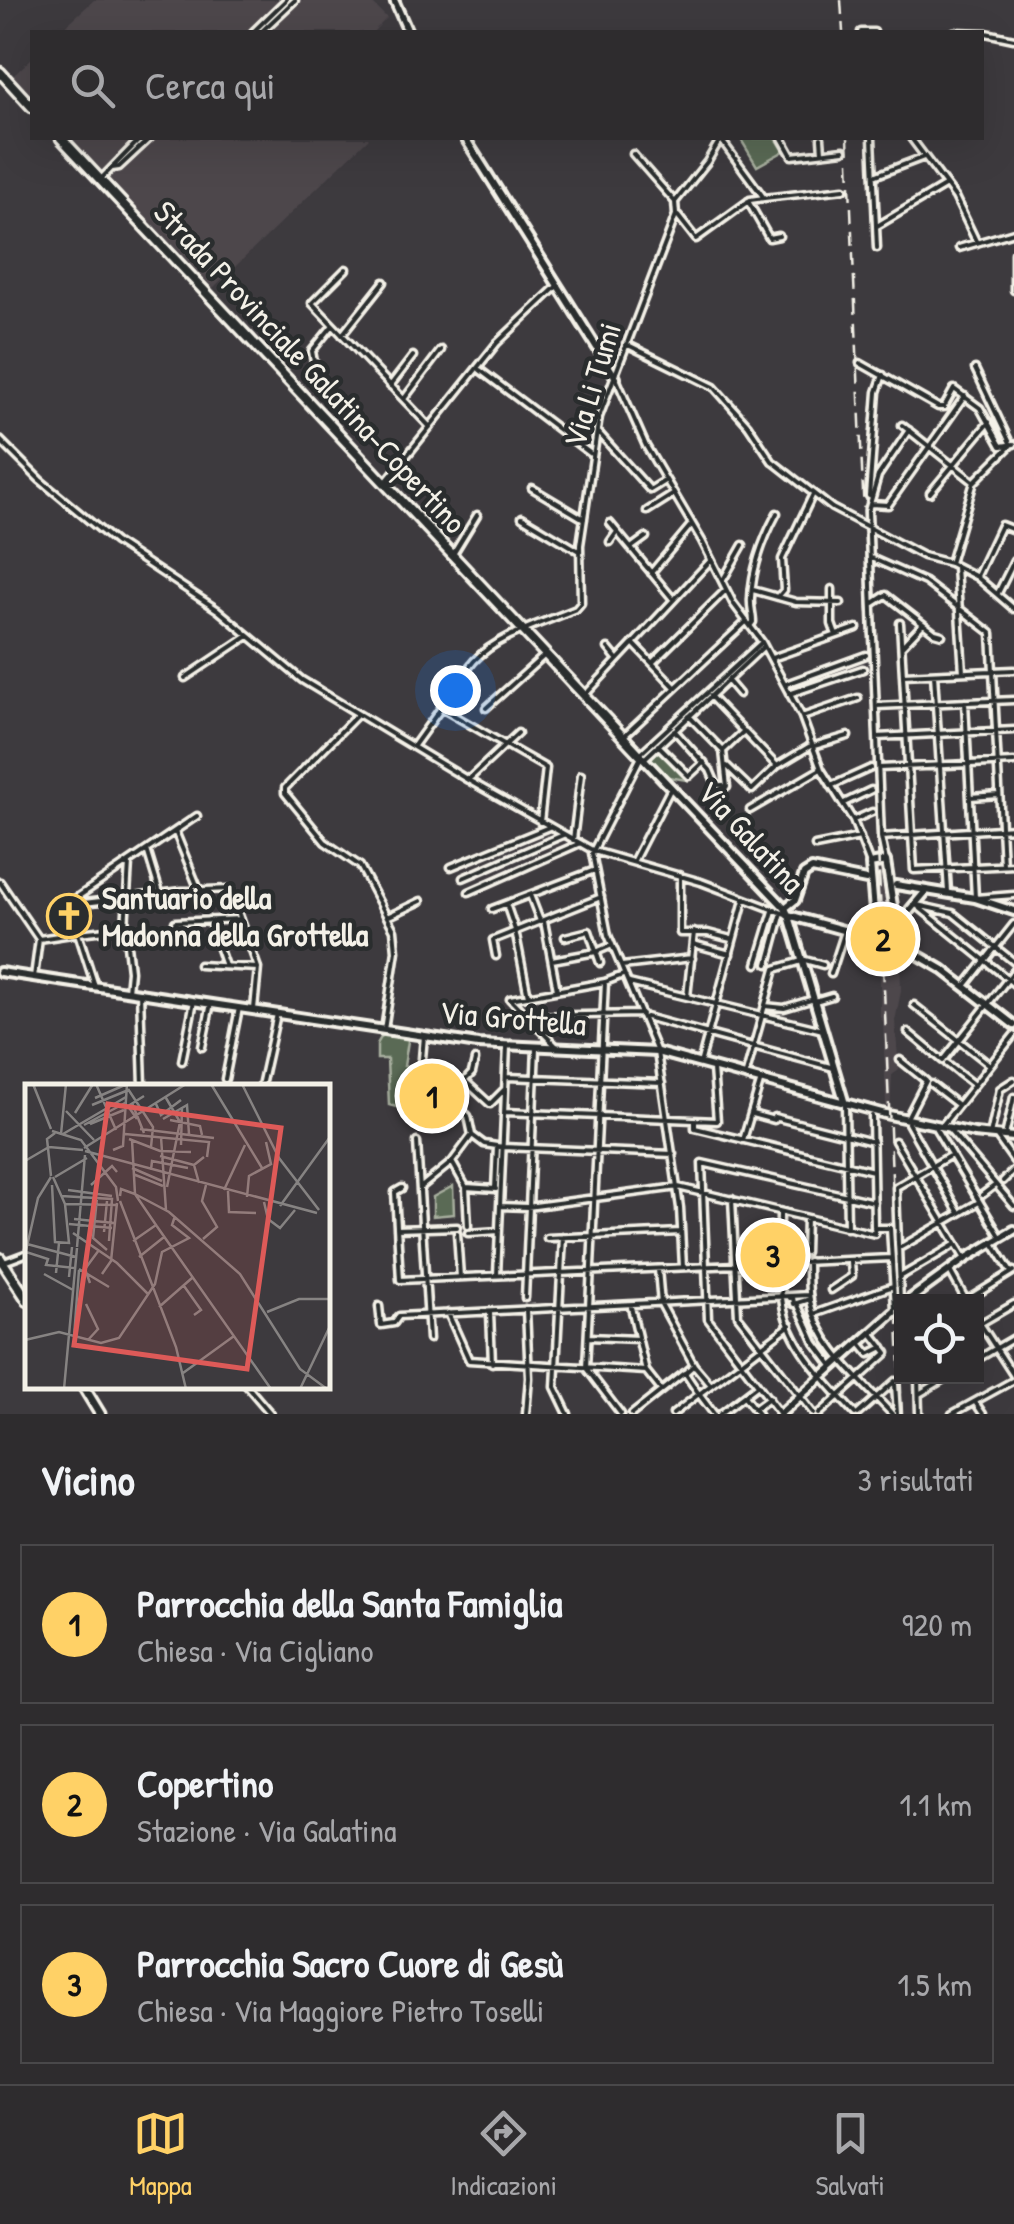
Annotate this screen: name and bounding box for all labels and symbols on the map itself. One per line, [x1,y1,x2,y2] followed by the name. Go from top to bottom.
[144,191,476,542] street label: Strada Provinciale Galatina-Copertino
[552,317,631,452] street label: Via Li Tumi
[430,665,481,716] your location
[688,771,815,902] street label: Via Galatina
[102,876,369,956] place label: Santuario della Madonna della Grottella
[46,893,92,939] church icon: Santuario della Madonna della Grottella
[850,902,916,976] pin: 2
[438,990,588,1045] street label: Via Grottella
[400,1058,464,1134] pin: 1
[25,1084,330,1389] inset map
[740,1218,806,1292] pin: 3

